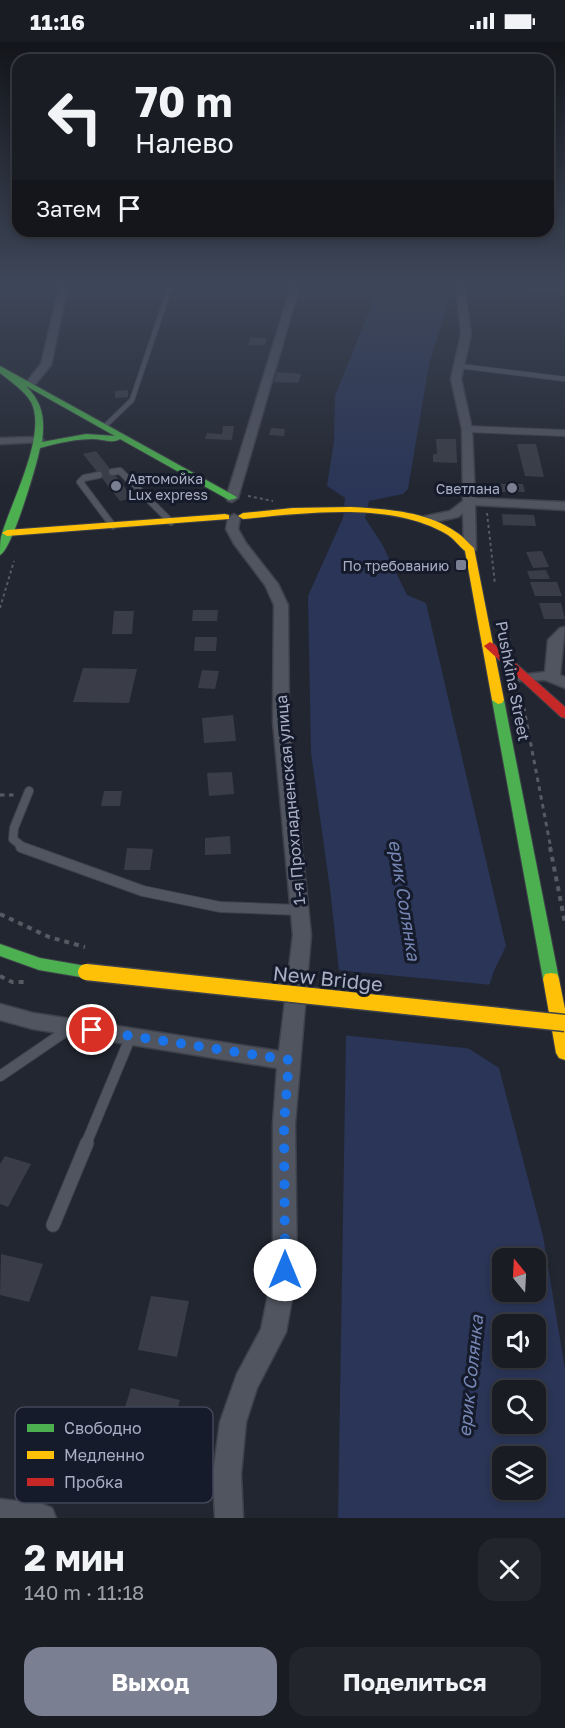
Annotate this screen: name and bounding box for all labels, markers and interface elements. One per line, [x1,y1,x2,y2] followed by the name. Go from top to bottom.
[30,8,85,35] text: 11:16
[135,76,232,126] text: 70 m
[36,78,114,156] icon: left
[135,127,234,159] text: Налево
[113,192,146,225] icon: arrive
[36,195,101,222] text: Затем
[128,470,208,503] place label: Автомойка Lux express
[109,479,123,493] marker: Автомойка Lux express
[436,480,500,497] place label: Светлана
[505,481,519,495] marker: Светлана
[343,557,449,574] place label: По требованию
[454,558,468,572] marker: По требованию
[492,619,534,743] street label: Pushkina Street
[271,694,309,906] street label: 1-я Прохладненская улица
[385,838,426,963] water label: ерик Солянка
[272,960,384,996] street label: New Bridge
[66,1004,117,1055] pin
[75,1013,108,1046] icon: arrive
[253,1238,317,1302] position arrow
[492,1248,546,1302] north arrow
[492,1248,546,1500] map controls
[453,1313,487,1438] water label: ерик Солянка
[492,1314,546,1368] button: sound
[492,1380,546,1434] button: search
[15,1407,213,1503] legend
[64,1418,142,1438] text: Свободно
[64,1445,145,1465] text: Медленно
[492,1446,546,1500] button: layers
[64,1472,123,1492] text: Пробка
[24,1536,125,1579] text: 2 мин
[478,1538,541,1601] button: close
[24,1580,144,1604] text: 140 m · 11:18
[24,1647,277,1716] button: Выход
[289,1647,541,1716] button: Поделиться

